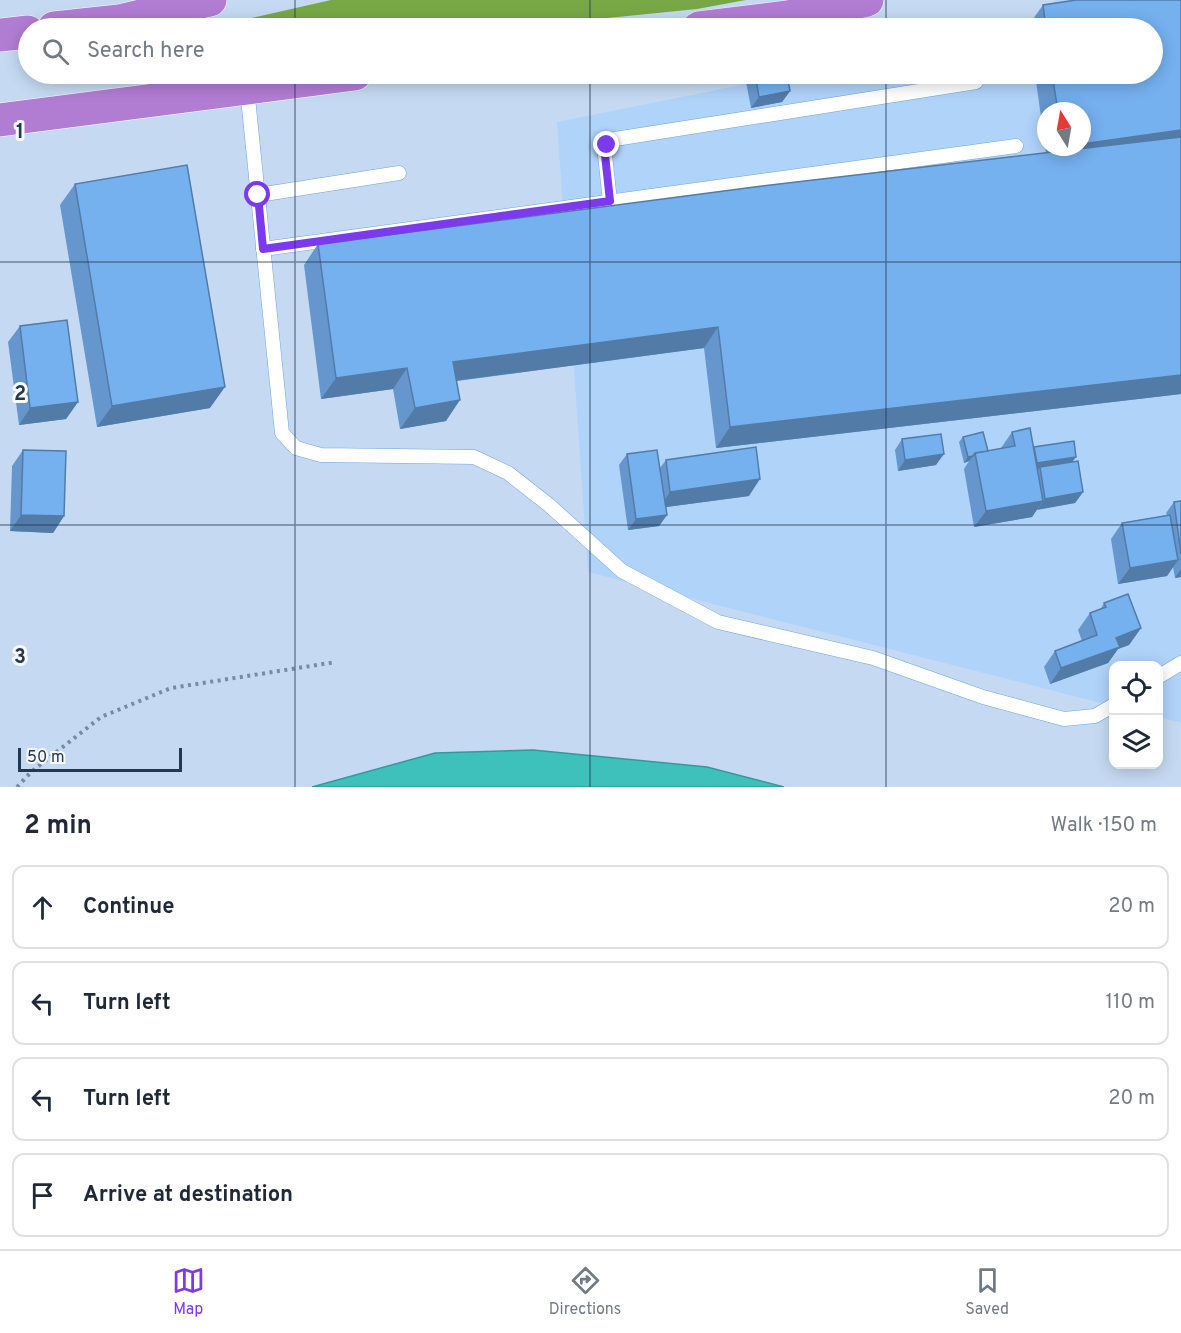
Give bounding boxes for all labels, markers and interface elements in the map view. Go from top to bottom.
search box [18,18,1163,84]
icon: search [39,35,72,68]
text: Search here [87,38,205,65]
north arrow [1037,102,1091,156]
text: 1 [16,120,24,146]
route end [593,131,619,157]
route start [244,181,270,207]
text: 2 [14,382,26,408]
text: 3 [14,645,26,671]
map controls [1109,661,1163,769]
button: locate [1109,661,1163,715]
button: layers [1109,715,1163,769]
scale bar [18,745,182,772]
text: 50 m [27,748,65,768]
text: 2 min [24,810,92,843]
text: Walk · 150 m [1051,813,1157,839]
icon: ahead [26,891,59,924]
text: Continue [83,894,174,921]
text: 20 m [1108,894,1155,920]
icon: left [26,987,59,1020]
text: Turn left [83,990,171,1017]
text: 110 m [1106,990,1155,1016]
icon: left [26,1083,59,1116]
text: Turn left [83,1086,171,1113]
text: 20 m [1108,1086,1155,1112]
icon: arrive [26,1179,59,1212]
text: Arrive at destination [83,1182,293,1209]
tab: Map [172,1264,205,1320]
tab: Directions [549,1264,621,1320]
tab: Saved [965,1264,1009,1320]

